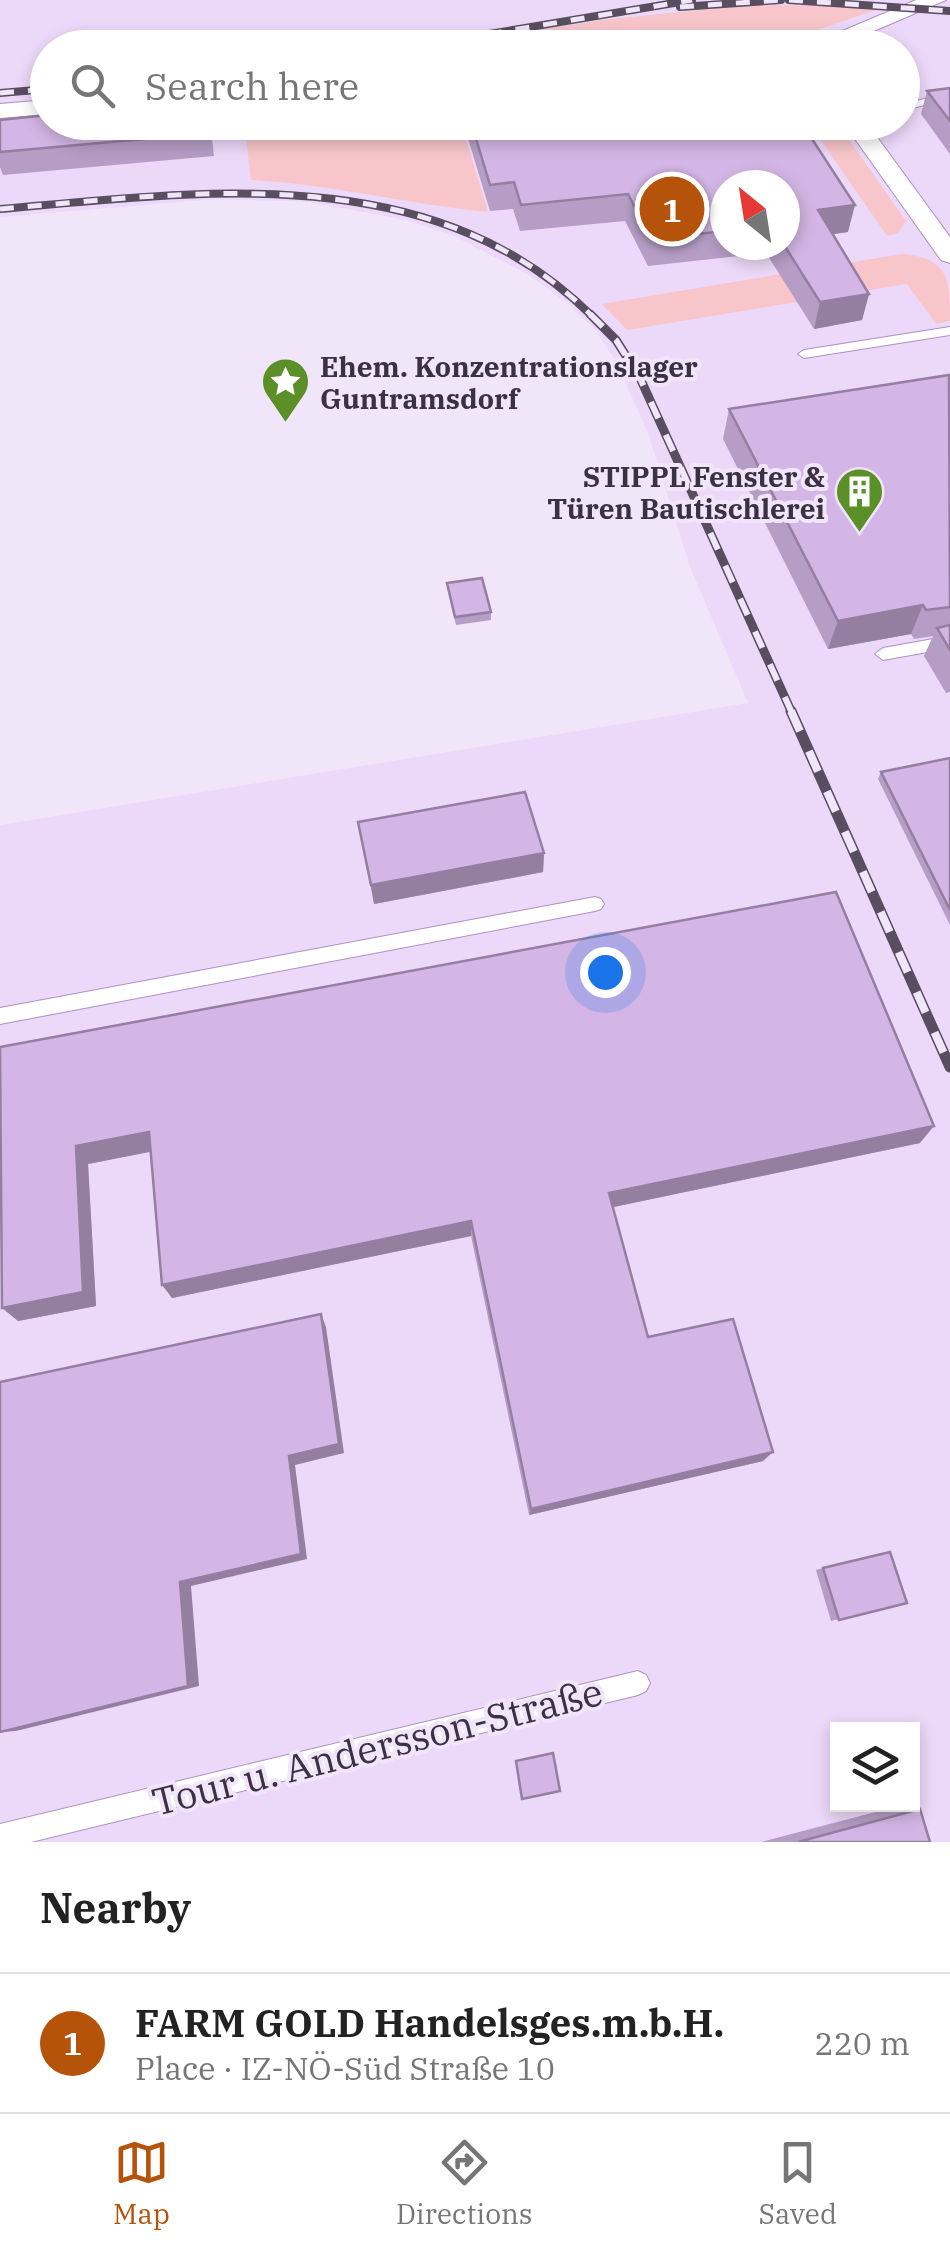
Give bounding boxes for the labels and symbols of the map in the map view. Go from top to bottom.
north arrow [710,170,800,260]
pin: 1 [640,172,704,246]
place label: Ehem. Konzentrationslager Guntramsdorf [320,348,698,417]
place icon: Ehem. Konzentrationslager Guntramsdorf [259,356,311,424]
place label: STIPPL Fenster & Türen Bautischlerei [547,458,825,527]
building icon: STIPPL Fenster & Türen Bautischlerei [834,466,886,534]
your location [580,947,631,998]
street label: Tour u. Andersson-Straße [147,1666,607,1826]

